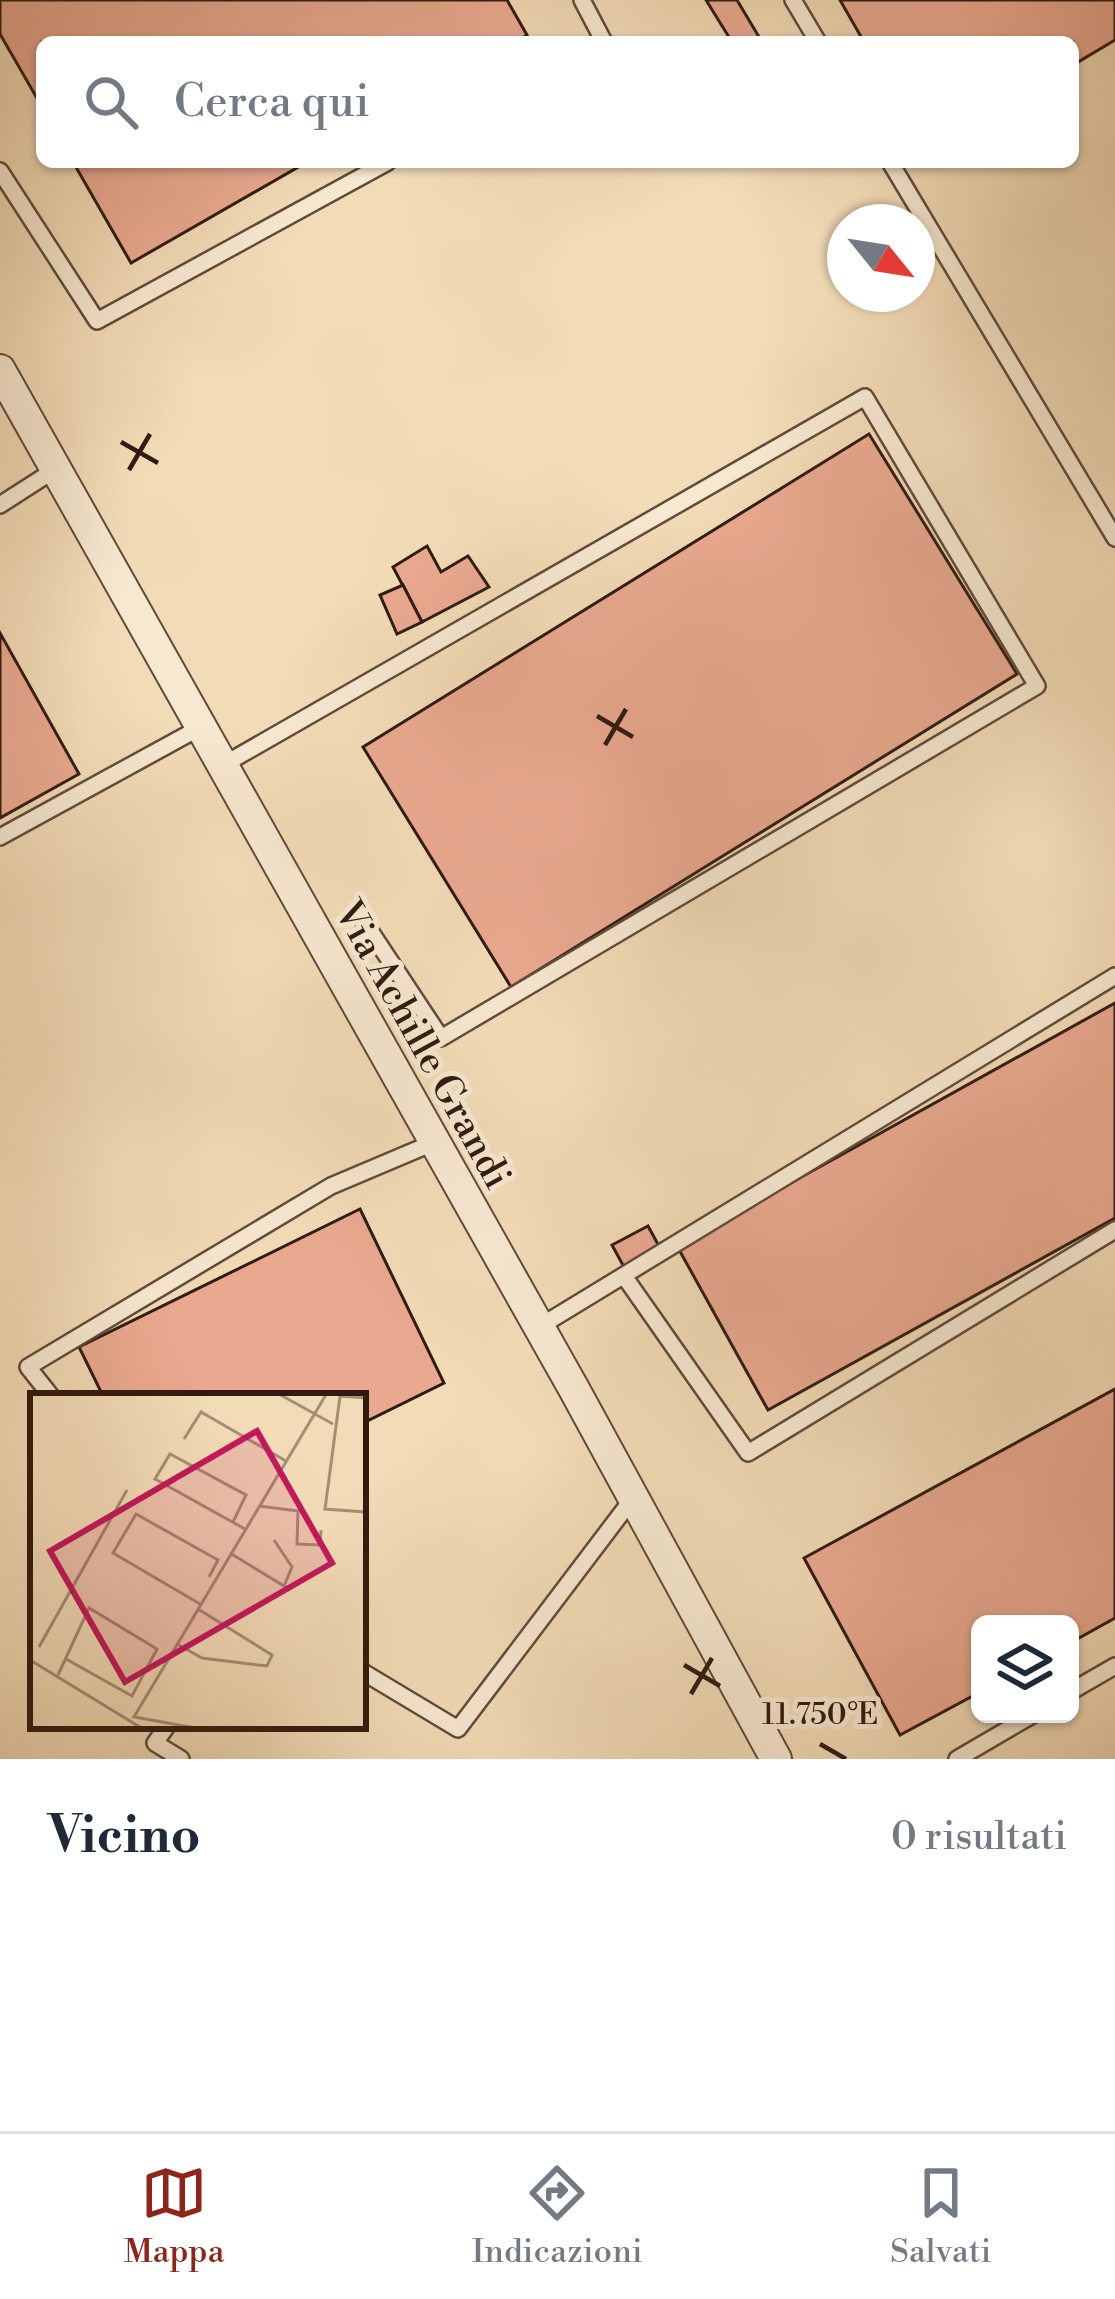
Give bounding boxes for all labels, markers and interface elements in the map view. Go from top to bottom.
search box [36,36,1079,168]
icon: search [78,69,144,135]
text: Cerca qui [174,74,370,131]
north arrow [827,204,935,312]
street label: Via Achille Grandi [322,892,521,1198]
inset map [30,1393,366,1729]
map controls [971,1615,1079,1723]
button: layers [971,1615,1079,1723]
text: 11.750°E [762,1696,878,1734]
text: Vicino [48,1805,201,1869]
text: 0 risultati [891,1813,1067,1862]
tab: Mappa [124,2160,224,2273]
tab: Indicazioni [472,2160,643,2273]
tab: Salvati [890,2160,991,2273]

